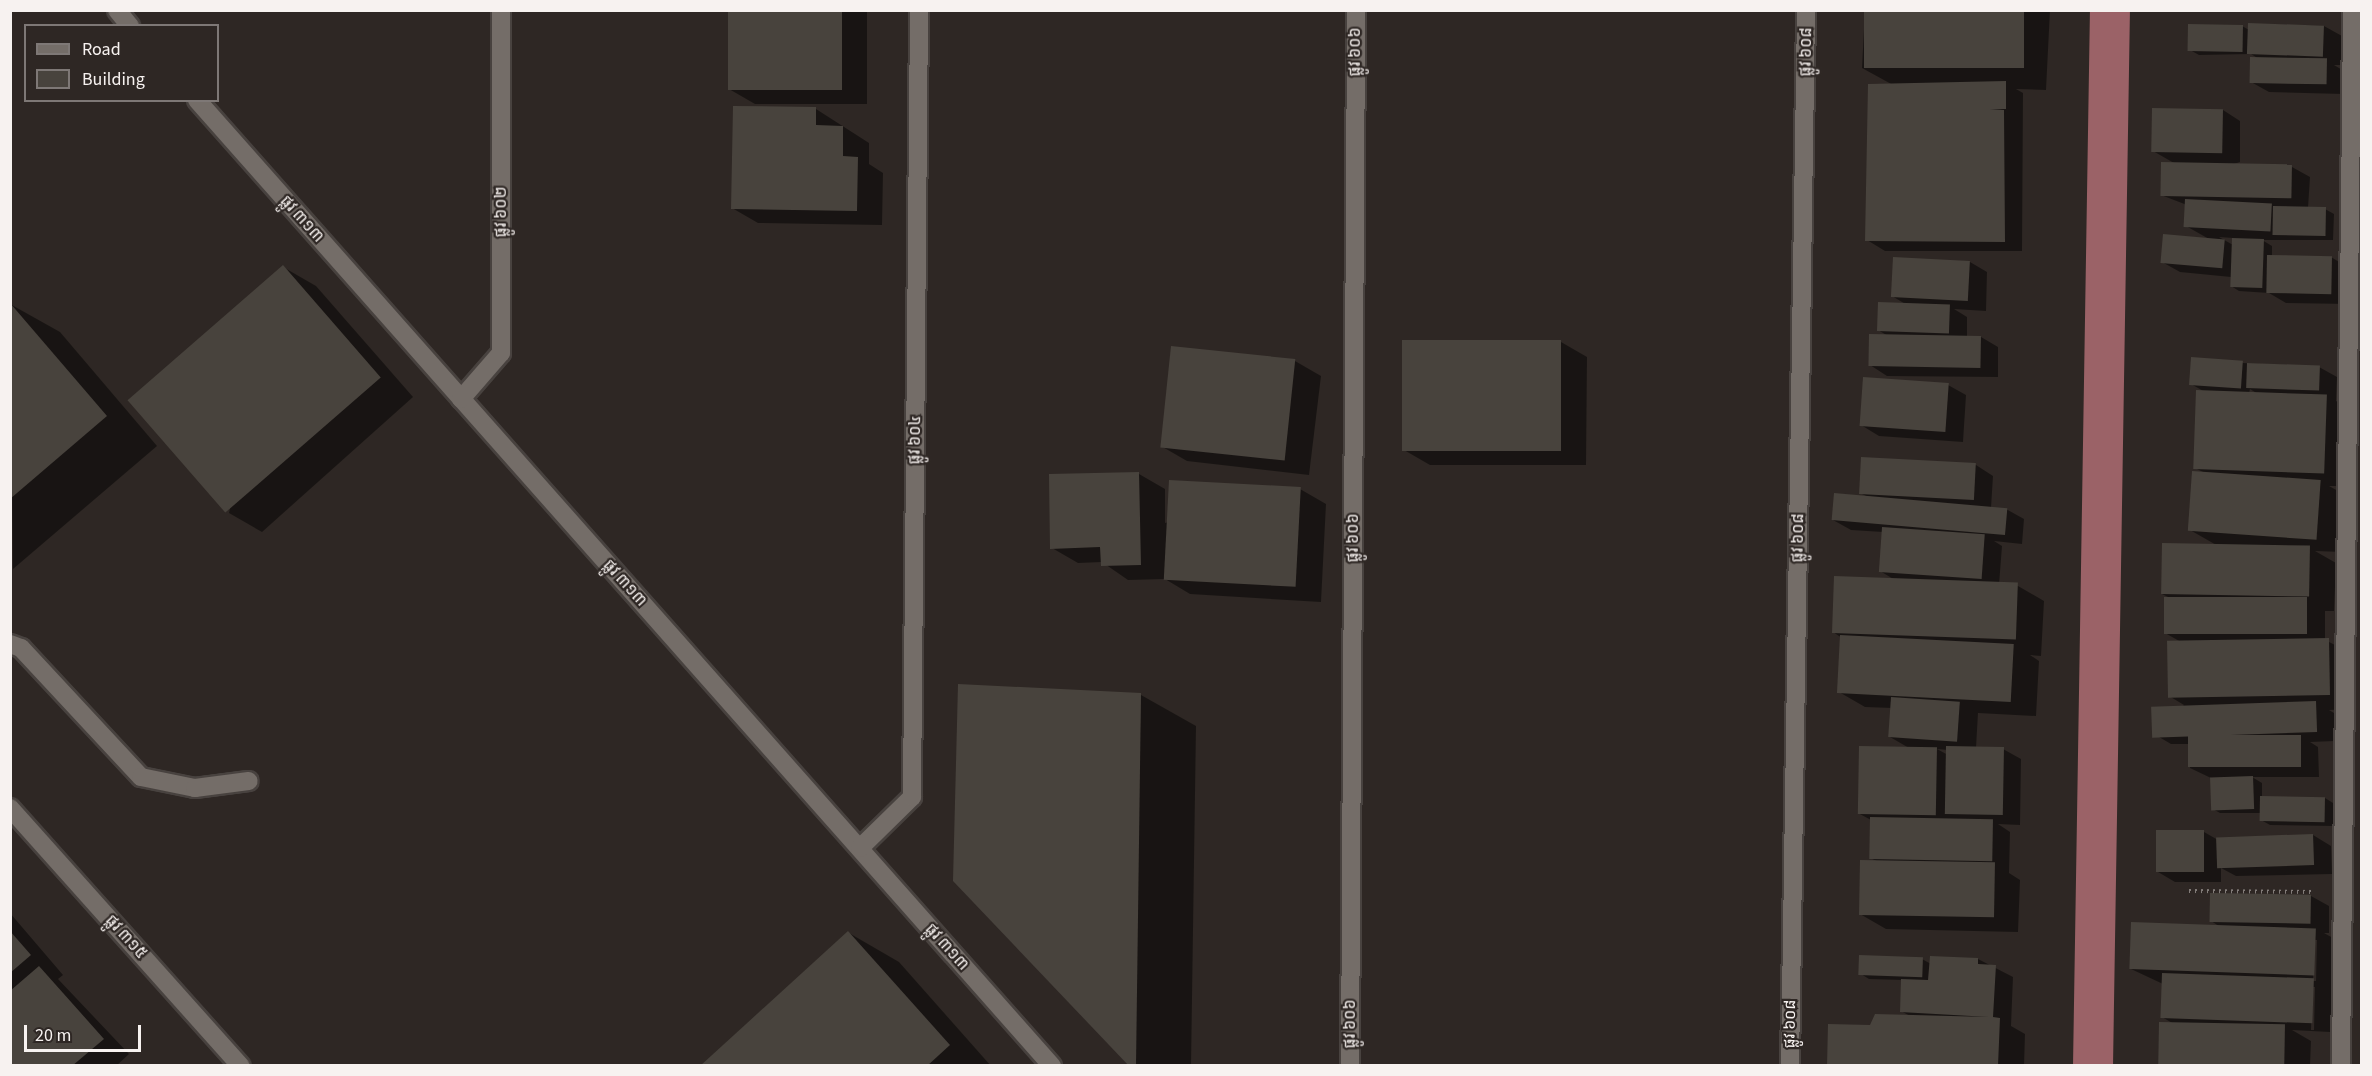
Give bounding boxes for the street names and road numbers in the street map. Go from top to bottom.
street label: ផ្លូវ ៦០៦ [1345,27,1365,77]
street label: ផ្លូវ ៦០៨ [1796,27,1816,77]
street label: ផ្លូវ ៦០២ [491,187,511,237]
street label: ផ្លូវ ៣១៣ [276,192,328,246]
street label: ផ្លូវ ៦០៤ [905,415,925,465]
street label: ផ្លូវ ៦០៦ [1343,513,1363,563]
street label: ផ្លូវ ៦០៨ [1788,513,1808,563]
street label: ផ្លូវ ៣១៣ [599,556,651,610]
street label: ផ្លូវ ៣១៥ [101,911,151,963]
street label: ផ្លូវ ៣១៣ [921,920,973,974]
street label: ផ្លូវ ៦០៦ [1340,999,1360,1049]
street label: ផ្លូវ ៦០៨ [1780,999,1800,1049]

